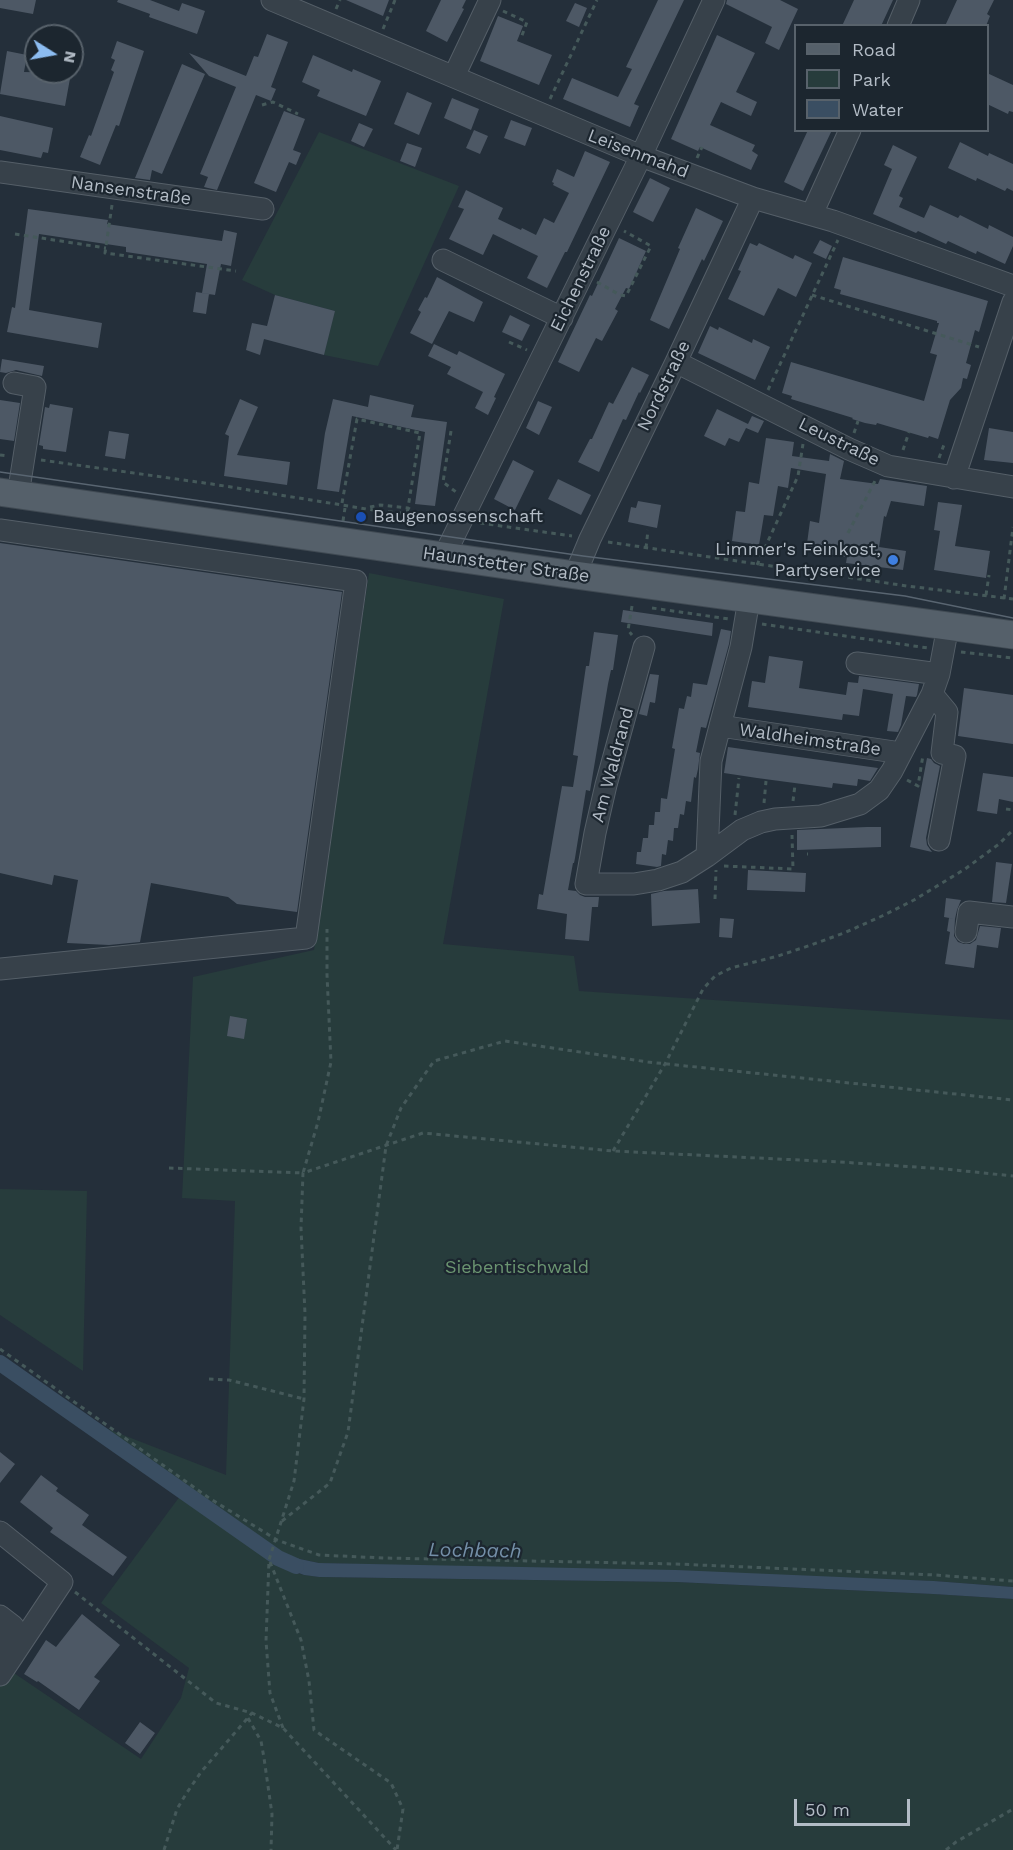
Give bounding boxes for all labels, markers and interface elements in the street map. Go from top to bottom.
north arrow [24,24,84,84]
legend [794,24,989,132]
text: Road [852,39,896,60]
text: N [60,50,81,65]
text: Park [852,69,891,90]
text: Water [852,99,904,120]
street label: Leisenmahd [584,125,692,183]
street label: Nansenstraße [69,172,193,210]
street label: Eichenstraße [546,223,616,335]
street label: Nordstraße [633,337,695,435]
street label: Leustraße [795,413,883,471]
place label: Baugenossenschaft [373,506,543,528]
marker: Baugenossenschaft [354,510,368,524]
place label: Limmer's Feinkost, Partyservice [715,539,881,582]
street label: Haunstetter Straße [421,543,591,587]
marker: Limmer's Feinkost, Partyservice [886,553,900,567]
street label: Am Waldrand [587,705,639,825]
street label: Waldheimstraße [738,719,882,761]
park label: Siebentischwald [445,1257,589,1279]
water label: Lochbach [428,1538,522,1564]
scale bar [797,1787,912,1825]
text: 50 m [805,1799,850,1820]

